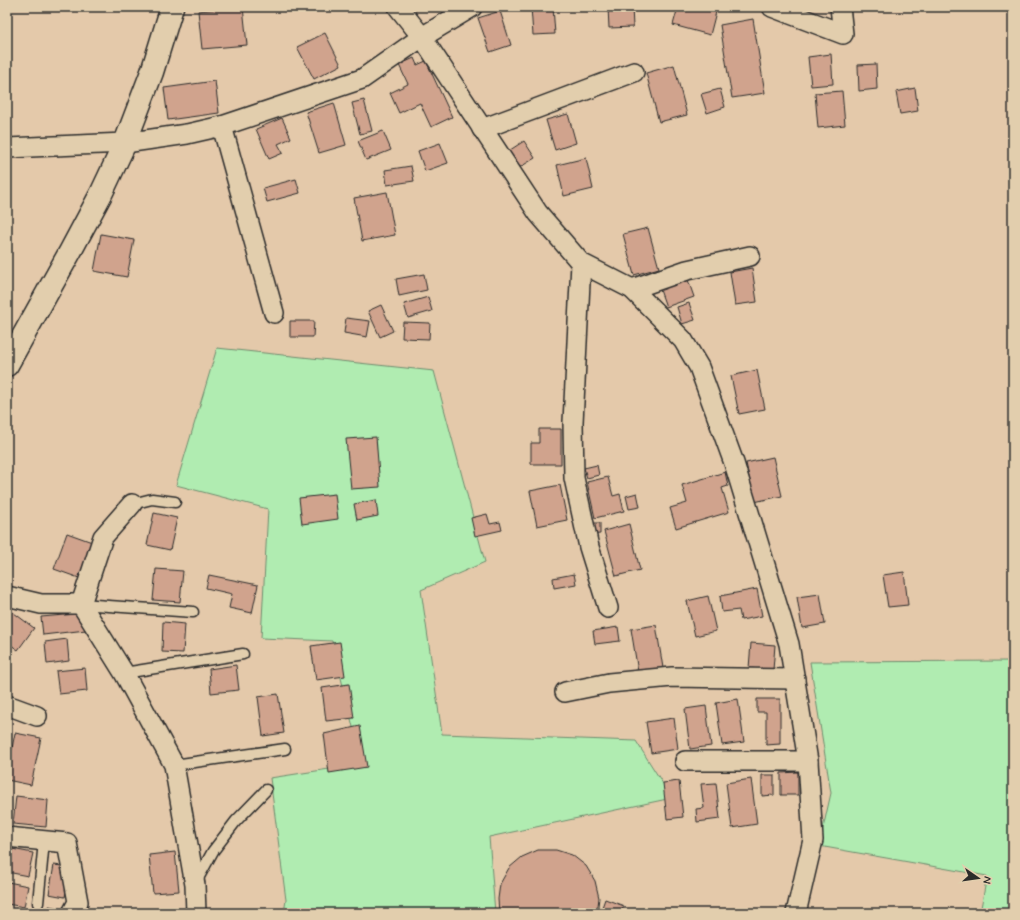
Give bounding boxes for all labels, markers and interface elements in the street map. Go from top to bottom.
north arrow [958,858,998,898]
text: N [979,875,994,885]

